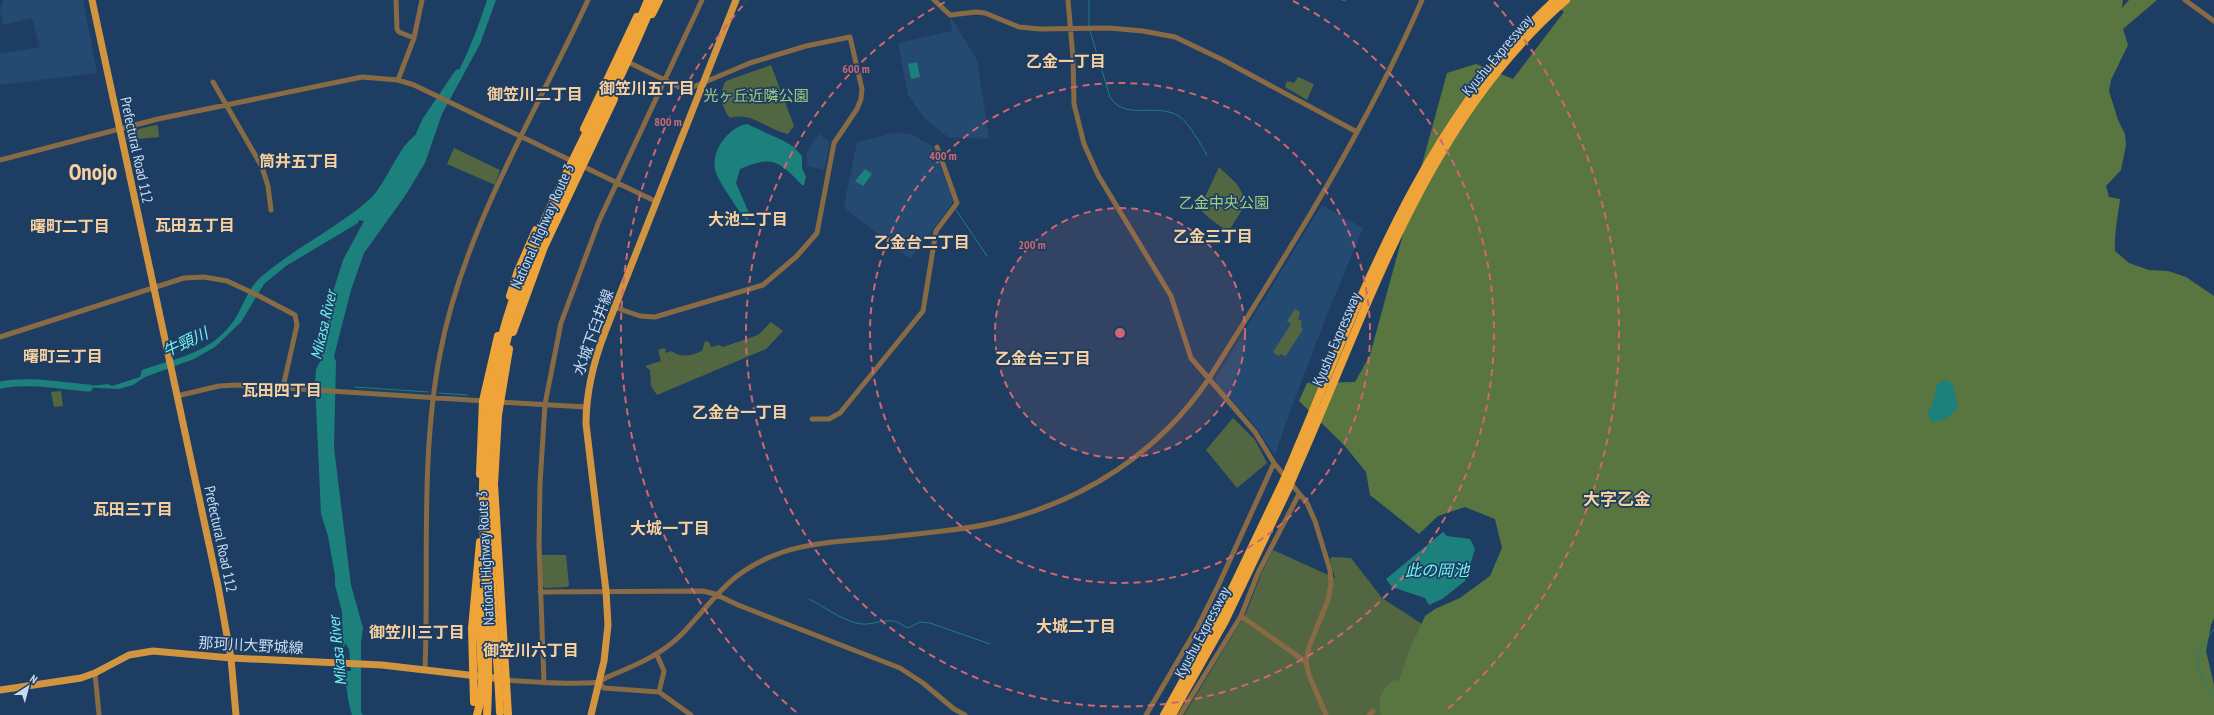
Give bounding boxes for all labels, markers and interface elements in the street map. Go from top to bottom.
street label: Kyushu Expressway [1457,10,1537,100]
district label: 乙金一丁目 [1026,51,1106,71]
text: 600 m [842,61,870,76]
district label: 御笠川五丁目 [599,78,695,98]
district label: 御笠川二丁目 [487,84,583,104]
park label: 光ヶ丘近隣公園 [703,86,809,105]
street label: Prefectural Road 112 [116,95,158,205]
text: 800 m [654,114,682,129]
text: 400 m [929,148,957,163]
district label: 筒井五丁目 [259,151,339,171]
district label: Onojo [69,157,117,186]
street label: National Highway Route 3 [506,161,578,291]
park label: 乙金中央公園 [1179,193,1269,212]
district label: 大池二丁目 [708,209,788,229]
district label: 瓦田五丁目 [155,215,235,235]
district label: 曙町二丁目 [30,216,110,236]
district label: 乙金三丁目 [1173,226,1253,246]
district label: 乙金台二丁目 [874,232,970,252]
text: 200 m [1018,237,1046,252]
water label: Mikasa River [305,286,341,361]
street label: 水城下臼井線 [569,286,617,378]
street label: Kyushu Expressway [1308,289,1364,389]
water label: 牛頸川 [159,322,213,361]
centre of rings [1113,326,1127,340]
district label: 曙町三丁目 [23,346,103,366]
district label: 乙金台三丁目 [995,348,1091,368]
district label: 瓦田四丁目 [242,380,322,400]
district label: 乙金台一丁目 [692,402,788,422]
street label: Prefectural Road 112 [200,484,242,594]
district label: 大字乙金 [1583,488,1651,510]
street label: National Highway Route 3 [472,490,498,626]
district label: 瓦田三丁目 [93,499,173,519]
district label: 大城一丁目 [630,518,710,538]
water label: 此の岡池 [1405,560,1471,580]
street label: Kyushu Expressway [1170,583,1234,681]
water label: Mikasa River [323,613,351,687]
district label: 大城二丁目 [1036,616,1116,636]
district label: 御笠川三丁目 [369,622,465,642]
street label: 那珂川大野城線 [198,633,304,657]
district label: 御笠川六丁目 [483,640,579,660]
north arrow [8,667,48,707]
text: N [27,671,40,686]

